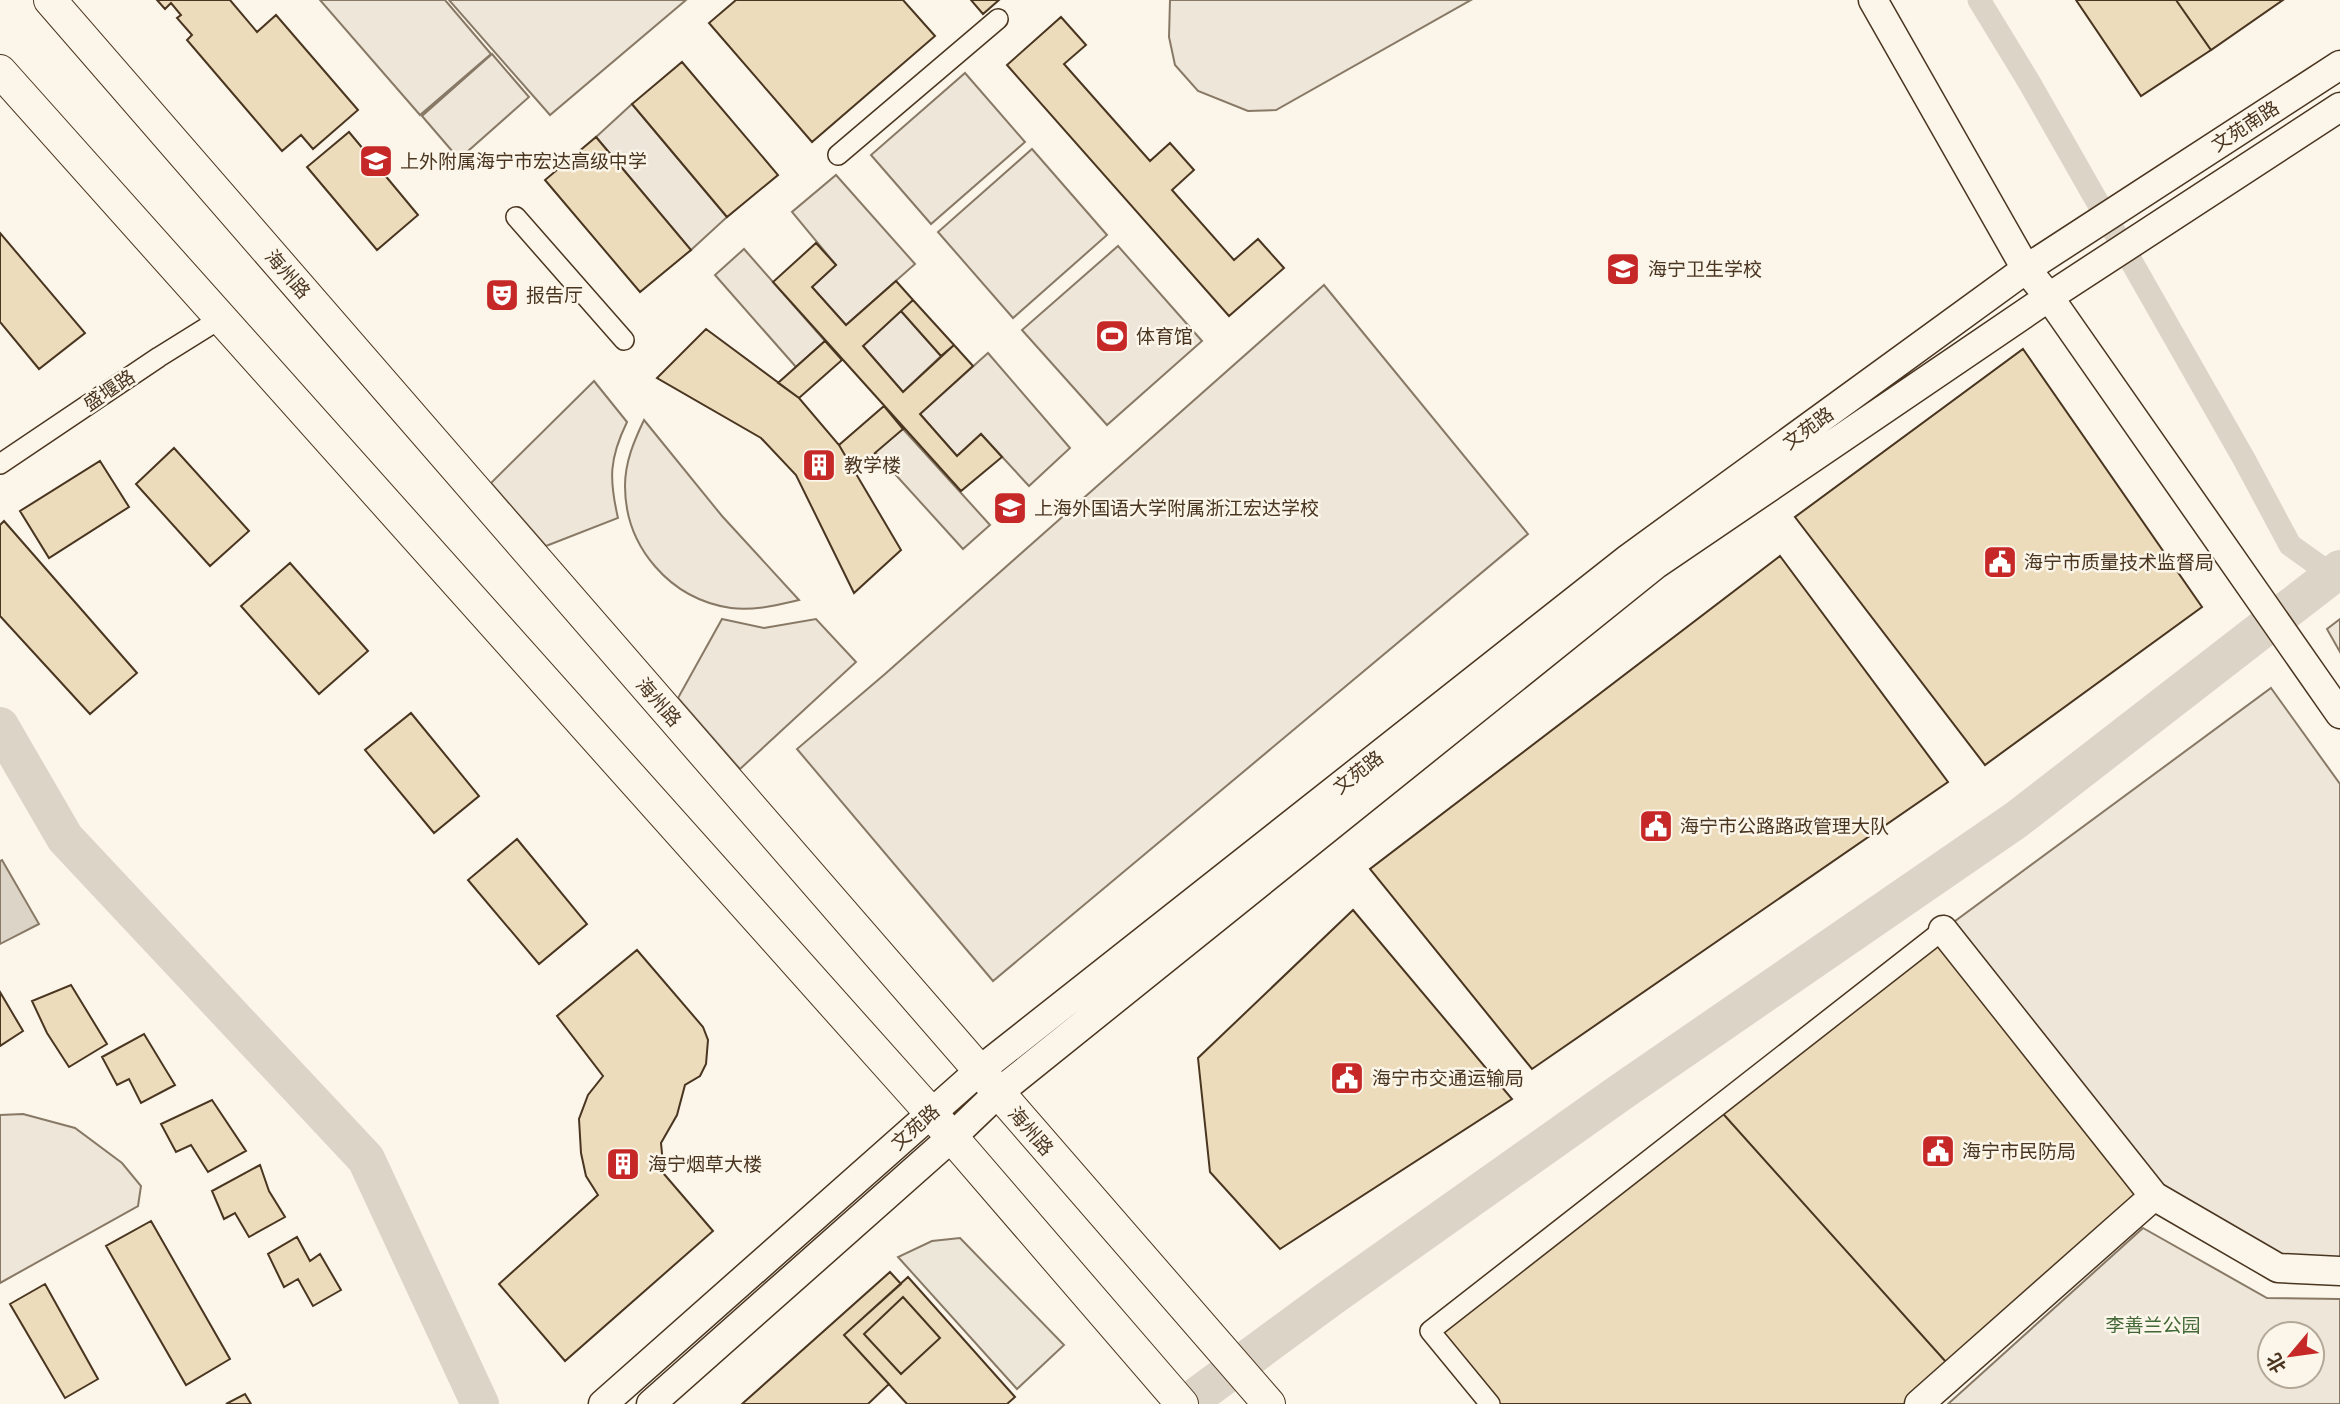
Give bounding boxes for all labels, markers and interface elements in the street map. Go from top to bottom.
street label: 文苑南路 [2206,94,2284,158]
school or university icon: 上外附属海宁市宏达高级中学 [357,142,395,180]
place label: 上外附属海宁市宏达高级中学 [400,148,647,174]
street label: 海州路 [259,244,317,304]
school or university icon: 海宁卫生学校 [1604,250,1642,288]
place label: 海宁卫生学校 [1648,256,1762,282]
theatre icon: 报告厅 [483,276,521,314]
place label: 报告厅 [526,282,583,308]
sports icon: 体育馆 [1093,317,1131,355]
place label: 体育馆 [1136,323,1193,349]
street label: 盛堰路 [78,363,140,417]
street label: 文苑路 [1777,401,1839,455]
building icon: 教学楼 [800,446,838,484]
place label: 教学楼 [844,452,901,478]
school or university icon: 上海外国语大学附属浙江宏达学校 [991,489,1029,527]
place label: 上海外国语大学附属浙江宏达学校 [1034,495,1319,521]
public building icon: 海宁市质量技术监督局 [1981,543,2019,581]
place label: 海宁市质量技术监督局 [2024,549,2214,575]
street label: 海州路 [630,672,688,732]
street label: 文苑路 [1328,744,1388,800]
public building icon: 海宁市公路路政管理大队 [1637,807,1675,845]
place label: 海宁市公路路政管理大队 [1680,813,1889,839]
public building icon: 海宁市交通运输局 [1328,1059,1366,1097]
place label: 海宁市交通运输局 [1372,1065,1524,1091]
street label: 文苑路 [885,1098,945,1156]
street label: 海州路 [1002,1101,1060,1161]
public building icon: 海宁市民防局 [1919,1132,1957,1170]
place label: 海宁市民防局 [1962,1138,2076,1164]
building icon: 海宁烟草大楼 [604,1145,642,1183]
place label: 海宁烟草大楼 [648,1151,762,1177]
park label: 李善兰公园 [2105,1312,2201,1338]
north arrow [2256,1320,2326,1390]
text: 北 [2260,1349,2292,1378]

